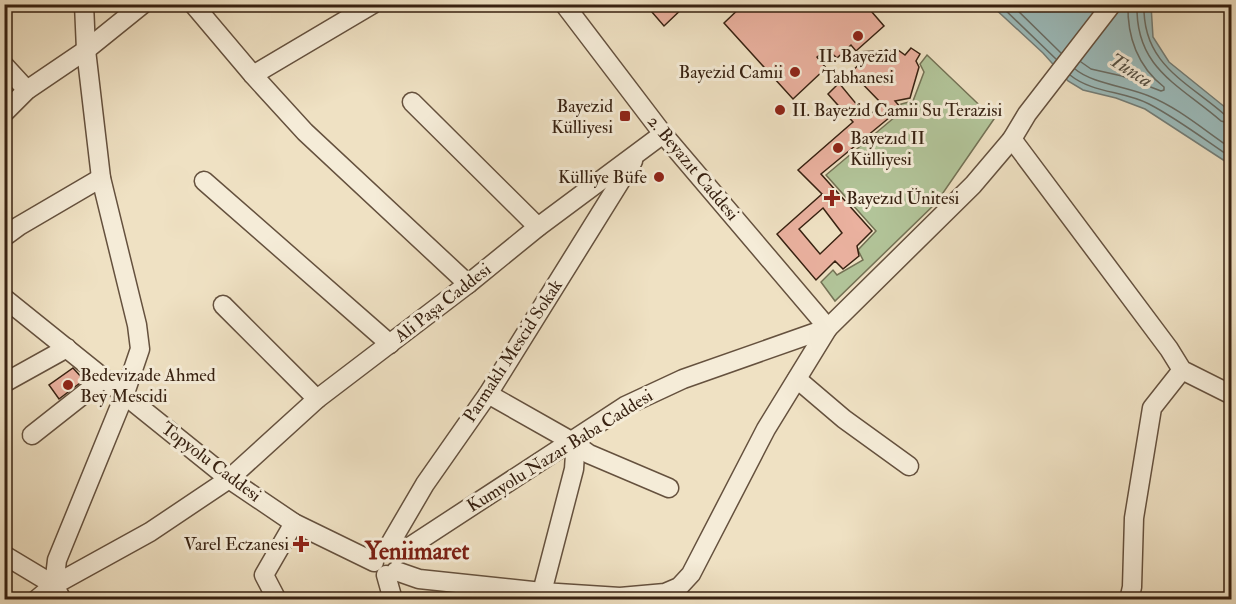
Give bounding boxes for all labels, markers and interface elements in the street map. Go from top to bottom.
marker: II. Bayezid Tabhanesi [851,29,865,43]
place label: II. Bayezid Tabhanesi [819,45,897,89]
water label: Tunca [1105,47,1157,93]
place label: Bayezid Camii [679,61,783,84]
marker: Bayezid Camii [788,65,802,79]
place label: Bayezid Külliyesi [551,95,613,139]
place label: II. Bayezid Camii Su Terazisi [792,99,1002,122]
marker: II. Bayezid Camii Su Terazisi [773,103,787,117]
marker: Bayezid Külliyesi [618,109,632,123]
street label: 2. Beyazıt Caddesi [642,110,744,226]
place label: Bayezıd II Külliyesi [850,127,925,171]
marker: Bayezıd II Külliyesi [831,141,845,155]
place label: Külliye Büfe [558,166,647,189]
marker: Külliye Büfe [652,170,666,184]
place label: Bayezıd Ünitesi [846,187,960,210]
marker: Bayezıd Ünitesi [823,189,841,207]
street label: Ali Paşa Caddesi [389,258,496,348]
street label: Parmaklı Mescid Sokak [458,275,568,427]
place label: Bedevizade Ahmed Bey Mescidi [80,364,216,408]
marker: Bedevizade Ahmed Bey Mescidi [61,378,75,392]
street label: Kumyolu Nazar Baba Caddesi [463,384,657,518]
street label: Topyolu Caddesi [156,417,266,507]
place label: Varel Eczanesi [184,533,289,556]
district label: Yeniimaret [364,536,470,567]
marker: Varel Eczanesi [294,537,308,551]

